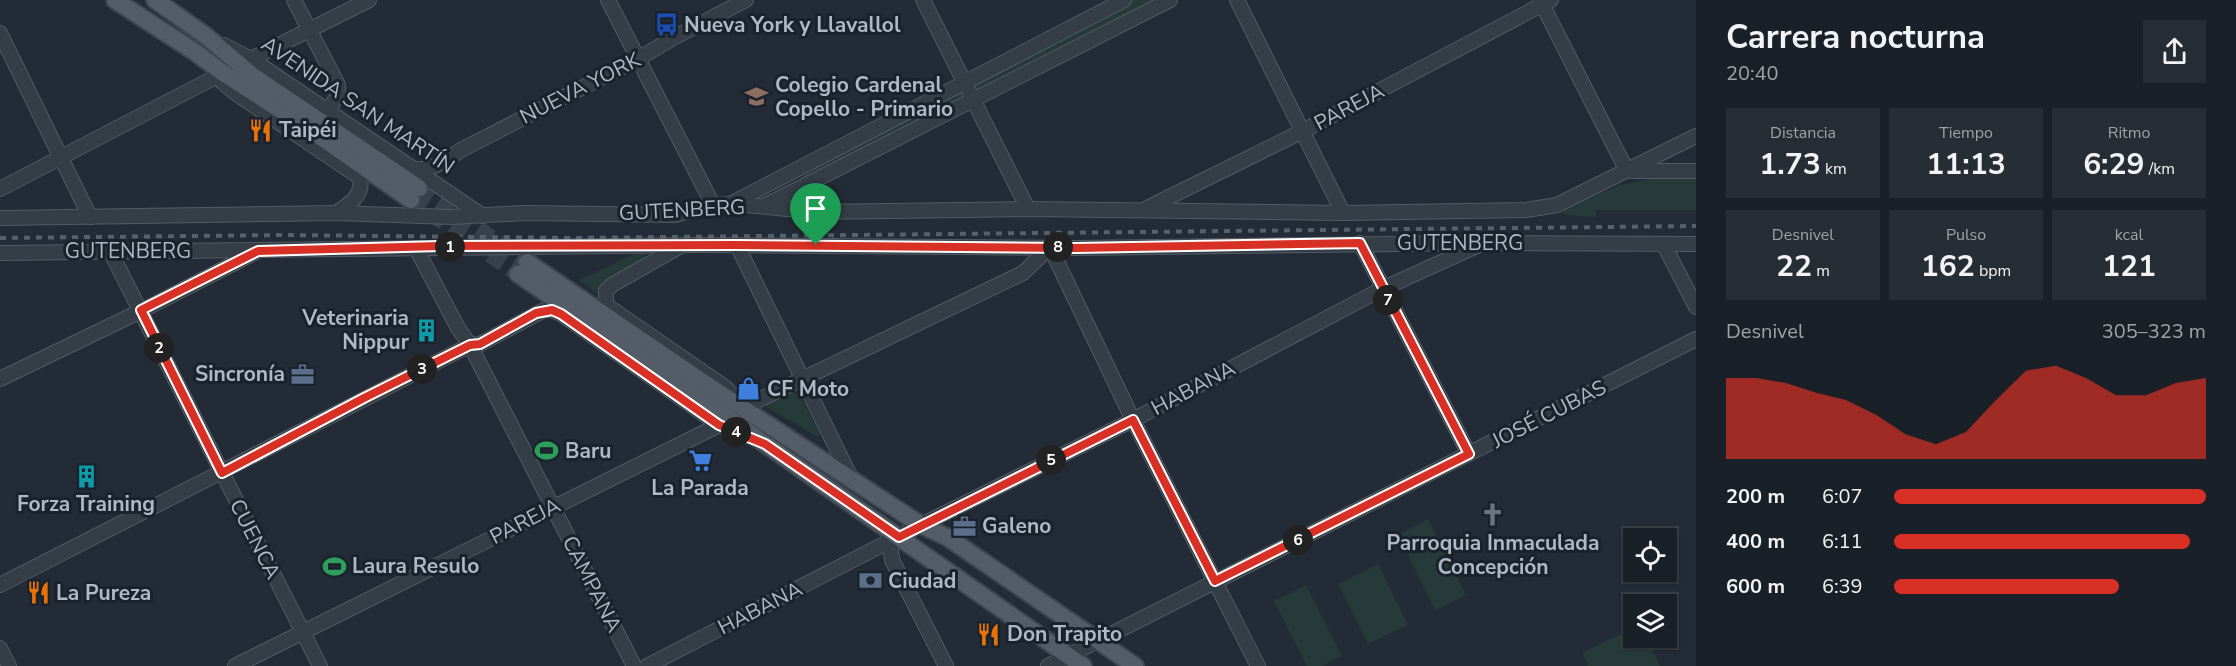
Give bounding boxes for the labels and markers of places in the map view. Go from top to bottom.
place label: Nueva York y Llavallol [684,11,901,39]
bus stop icon: Nueva York y Llavallol [653,12,679,38]
place label: Colegio Cardenal Copello - Primario [775,71,953,123]
school or university icon: Colegio Cardenal Copello - Primario [744,84,770,110]
place label: Taipéi [279,116,337,144]
restaurant icon: Taipéi [248,117,274,143]
pin [790,183,841,245]
pin: 1 [435,232,465,262]
pin: 8 [1043,232,1073,262]
pin: 7 [1373,285,1403,315]
place label: Veterinaria Nippur [301,304,410,356]
building icon: Veterinaria Nippur [414,317,440,343]
pin: 2 [144,333,174,363]
pin: 3 [407,354,437,384]
place label: Sincronía [195,360,285,388]
office icon: Sincronía [290,361,316,387]
place label: CF Moto [767,375,849,403]
shop icon: CF Moto [736,376,762,402]
pin: 4 [721,417,751,447]
place label: Baru [565,437,611,465]
sports icon: Baru [534,438,560,464]
pin: 5 [1036,445,1066,475]
supermarket icon: La Parada [687,447,713,473]
building icon: Forza Training [73,463,99,489]
place label: La Parada [651,474,749,502]
place label: Forza Training [17,490,155,518]
church icon: Parroquia Inmaculada Concepción [1480,502,1506,528]
place label: Galeno [982,512,1051,540]
office icon: Galeno [951,513,977,539]
pin: 6 [1283,525,1313,555]
place label: Parroquia Inmaculada Concepción [1387,529,1599,581]
place label: Laura Resulo [352,552,479,580]
sports icon: Laura Resulo [321,553,347,579]
place label: Ciudad [888,567,956,595]
bank icon: Ciudad [857,568,883,594]
place label: La Pureza [56,579,151,607]
restaurant icon: La Pureza [25,580,51,606]
place label: Don Trapito [1007,620,1122,648]
restaurant icon: Don Trapito [976,621,1002,647]

